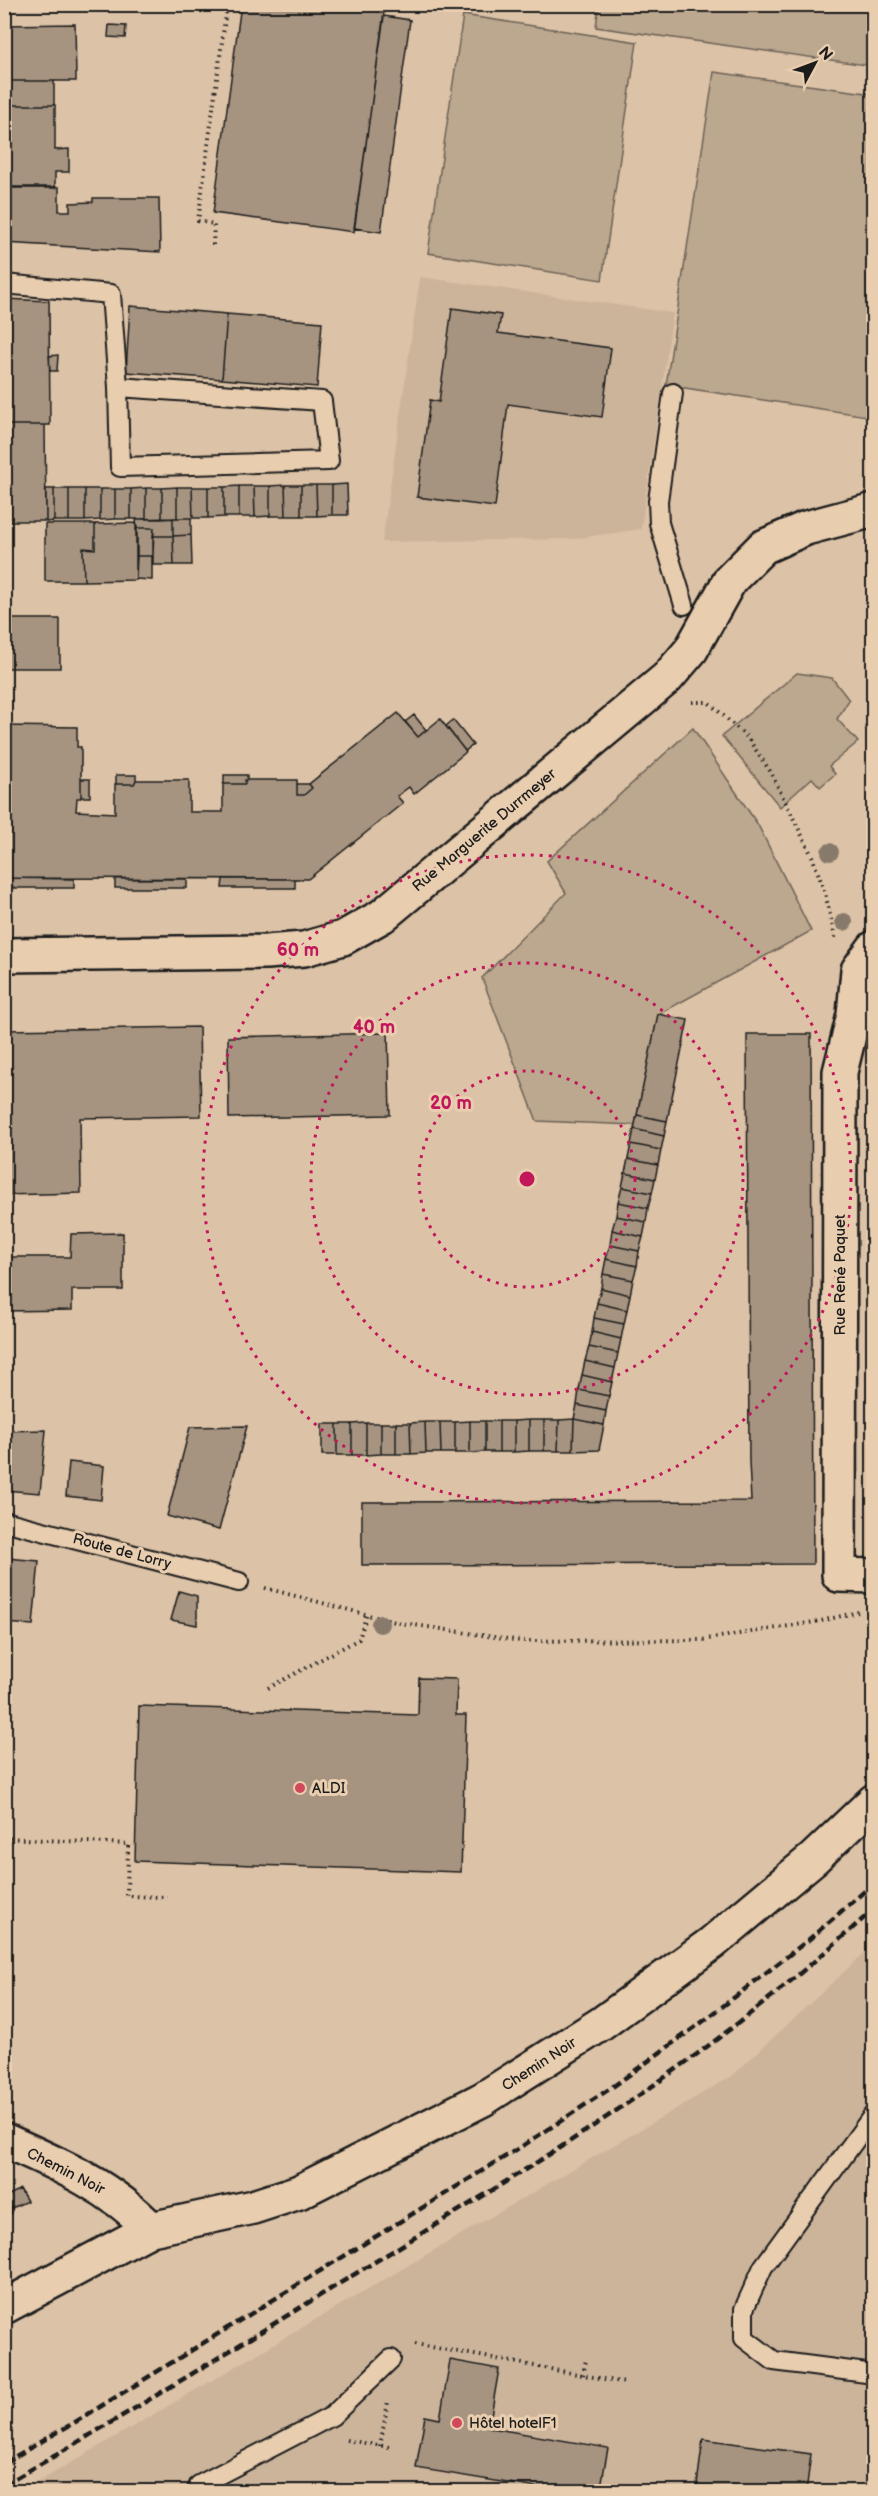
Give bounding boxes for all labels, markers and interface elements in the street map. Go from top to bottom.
north arrow [785,33,845,93]
text: N [814,43,836,65]
street label: Rue Marguerite Durrmeyer [409,764,561,896]
text: 60 m [277,940,319,961]
text: 40 m [353,1017,395,1038]
text: 20 m [430,1093,472,1114]
centre of rings [517,1169,537,1189]
street label: Rue René Paquet [831,1214,850,1336]
street label: Route de Lorry [71,1529,173,1574]
place label: ALDI [312,1779,346,1798]
marker: ALDI [293,1781,307,1795]
street label: Chemin Noir [498,2033,581,2096]
street label: Chemin Noir [24,2144,108,2199]
place label: Hôtel hotelF1 [469,2414,556,2433]
marker: Hôtel hotelF1 [450,2416,464,2430]

